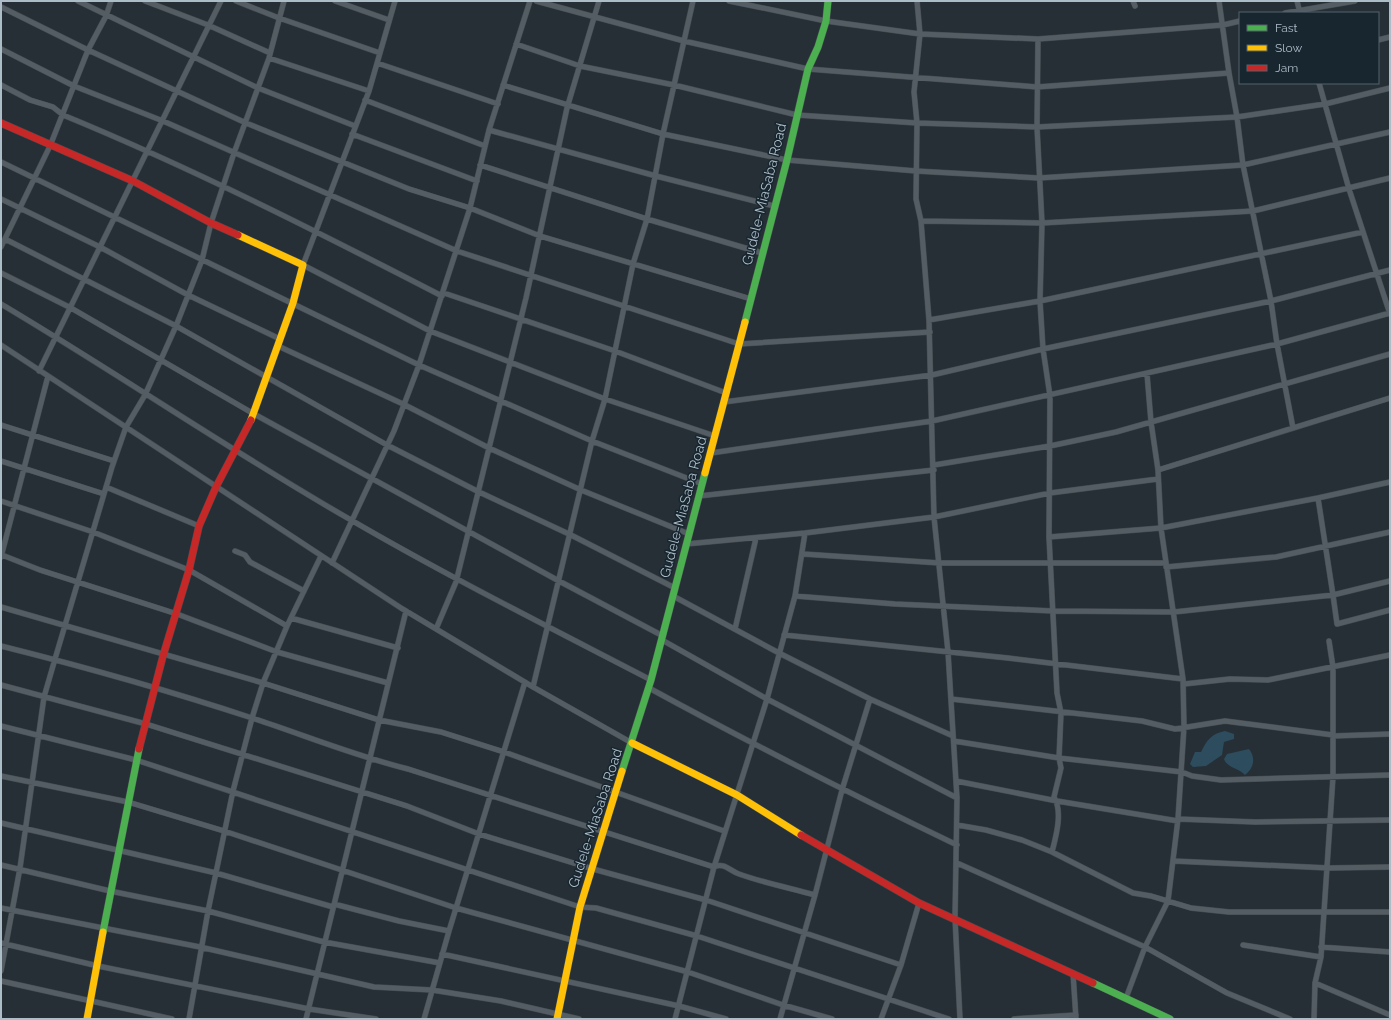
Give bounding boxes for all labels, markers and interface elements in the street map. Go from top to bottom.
legend [1239,12,1379,84]
text: Fast [1275,21,1298,35]
text: Slow [1275,41,1302,55]
text: Jam [1275,61,1298,75]
street label: Gudele-MiaSaba Road [739,121,789,267]
street label: Gudele-MiaSaba Road [656,435,710,579]
street label: Gudele-MiaSaba Road [565,746,625,890]

